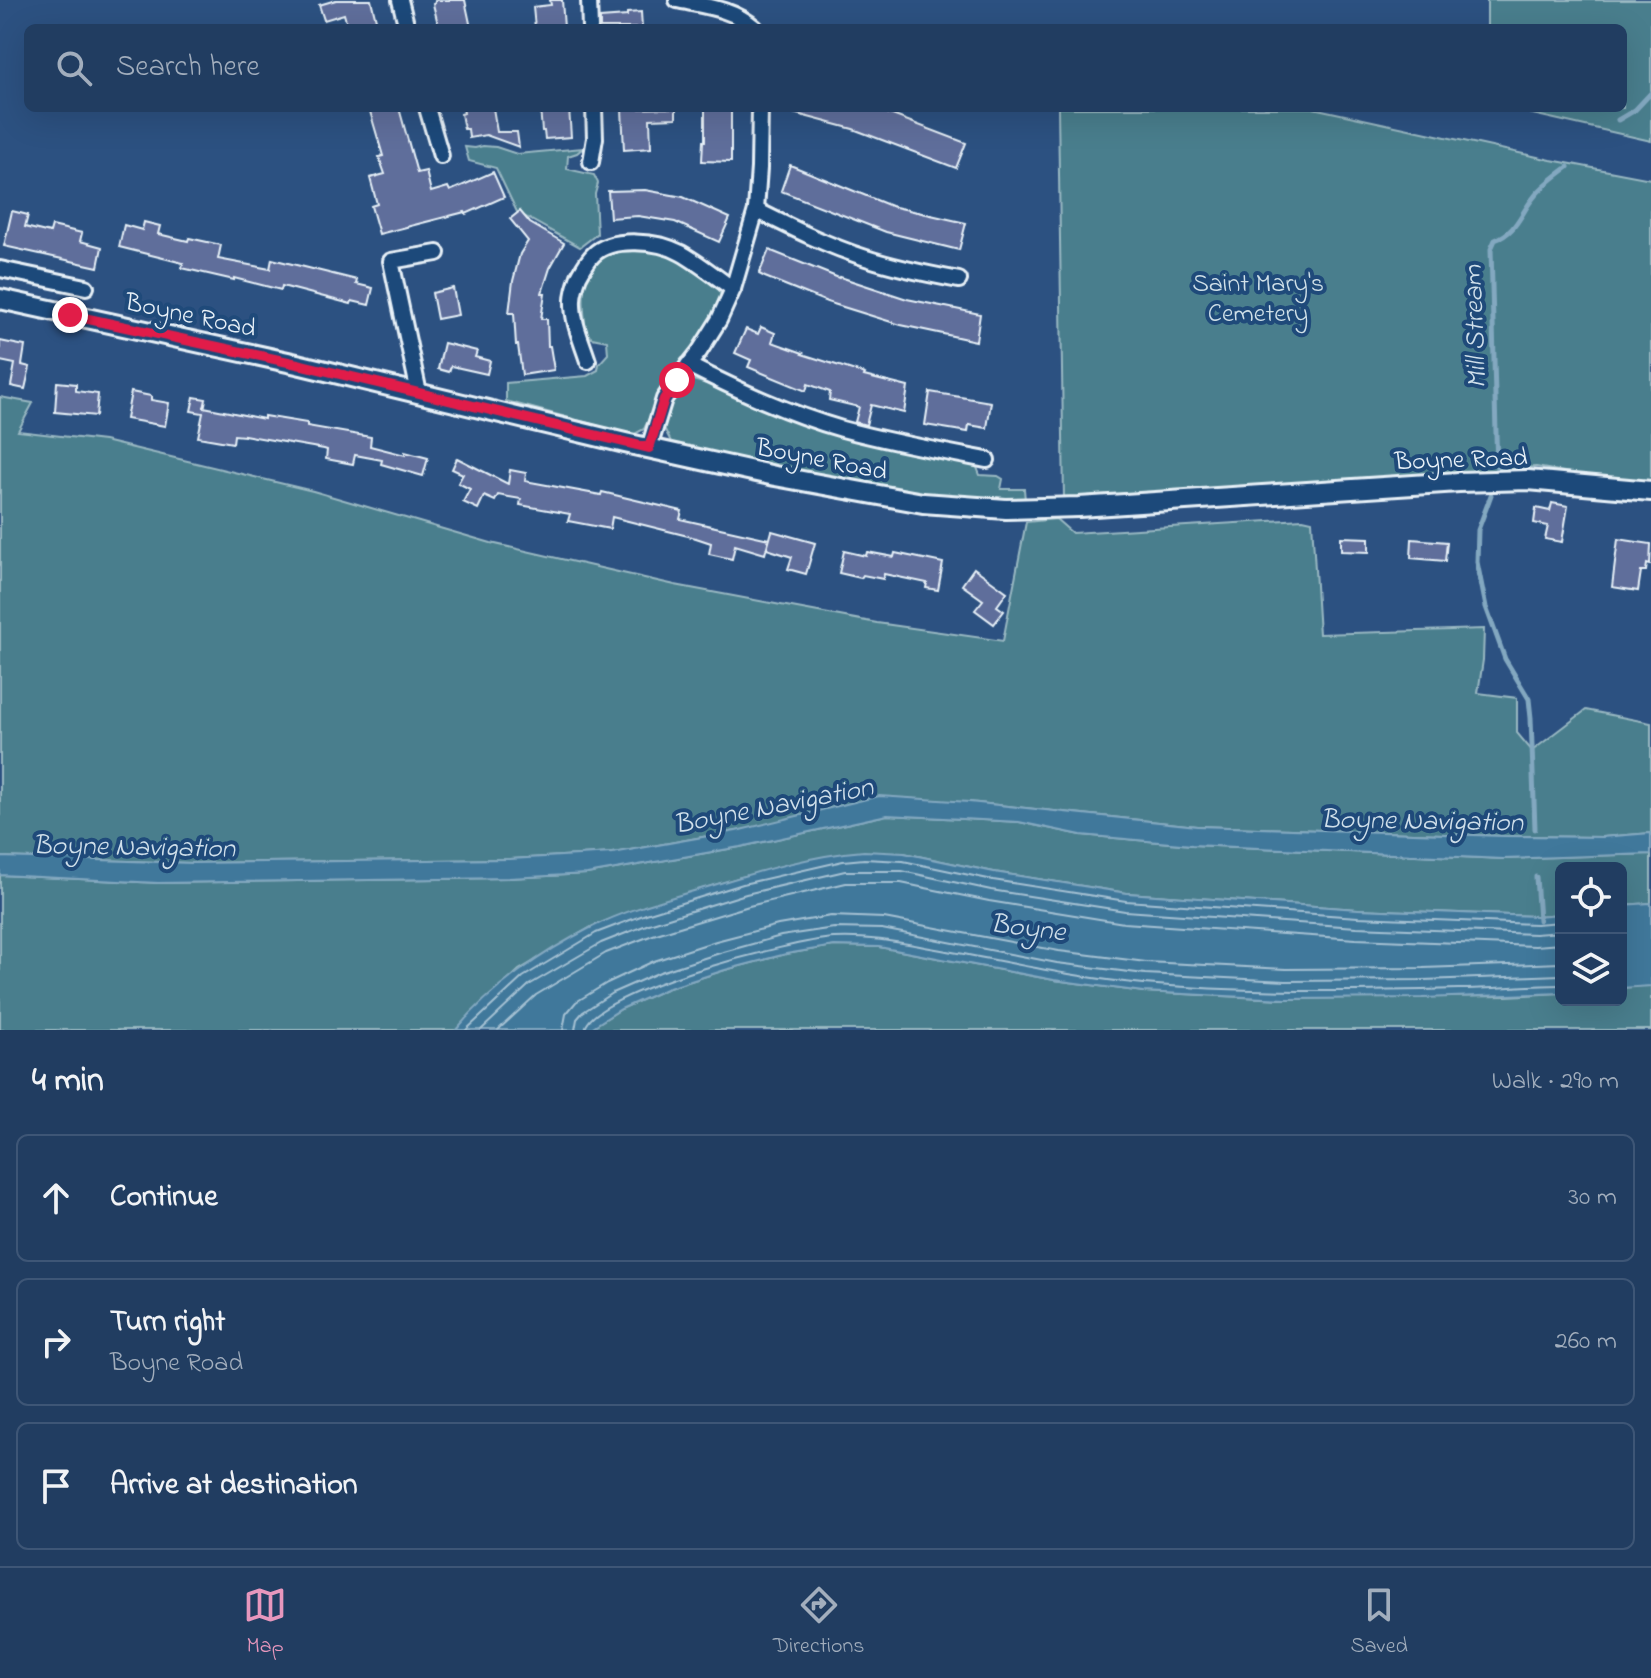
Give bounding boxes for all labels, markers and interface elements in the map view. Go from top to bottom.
search box [24,24,1627,112]
icon: search [52,46,96,90]
text: Search here [116,46,260,90]
water label: Mill Stream [1454,264,1499,390]
park label: Saint Mary's Cemetery [1192,266,1324,334]
street label: Boyne Road [120,284,260,349]
route end [52,297,88,333]
route start [659,362,695,398]
street label: Boyne Road [752,429,891,492]
street label: Boyne Road [1393,440,1529,482]
water label: Boyne Navigation [670,768,878,847]
water label: Boyne Navigation [1320,800,1525,845]
water label: Boyne Navigation [32,826,237,871]
map controls [1555,862,1627,1006]
button: locate [1555,862,1627,934]
water label: Boyne [988,905,1069,955]
button: layers [1555,934,1627,1006]
text: 4 min [32,1057,104,1107]
text: Walk · 290 m [1492,1063,1619,1101]
icon: ahead [34,1176,78,1220]
text: Continue [110,1176,218,1220]
text: 30 m [1568,1179,1617,1217]
text: Turn right [110,1301,225,1345]
icon: right [34,1320,78,1364]
text: 260 m [1555,1323,1617,1361]
text: Boyne Road [110,1345,243,1383]
icon: arrive [34,1464,78,1508]
text: Arrive at destination [110,1464,358,1508]
tab: Map [243,1583,287,1663]
tab: Directions [773,1583,864,1663]
tab: Saved [1351,1583,1408,1663]

